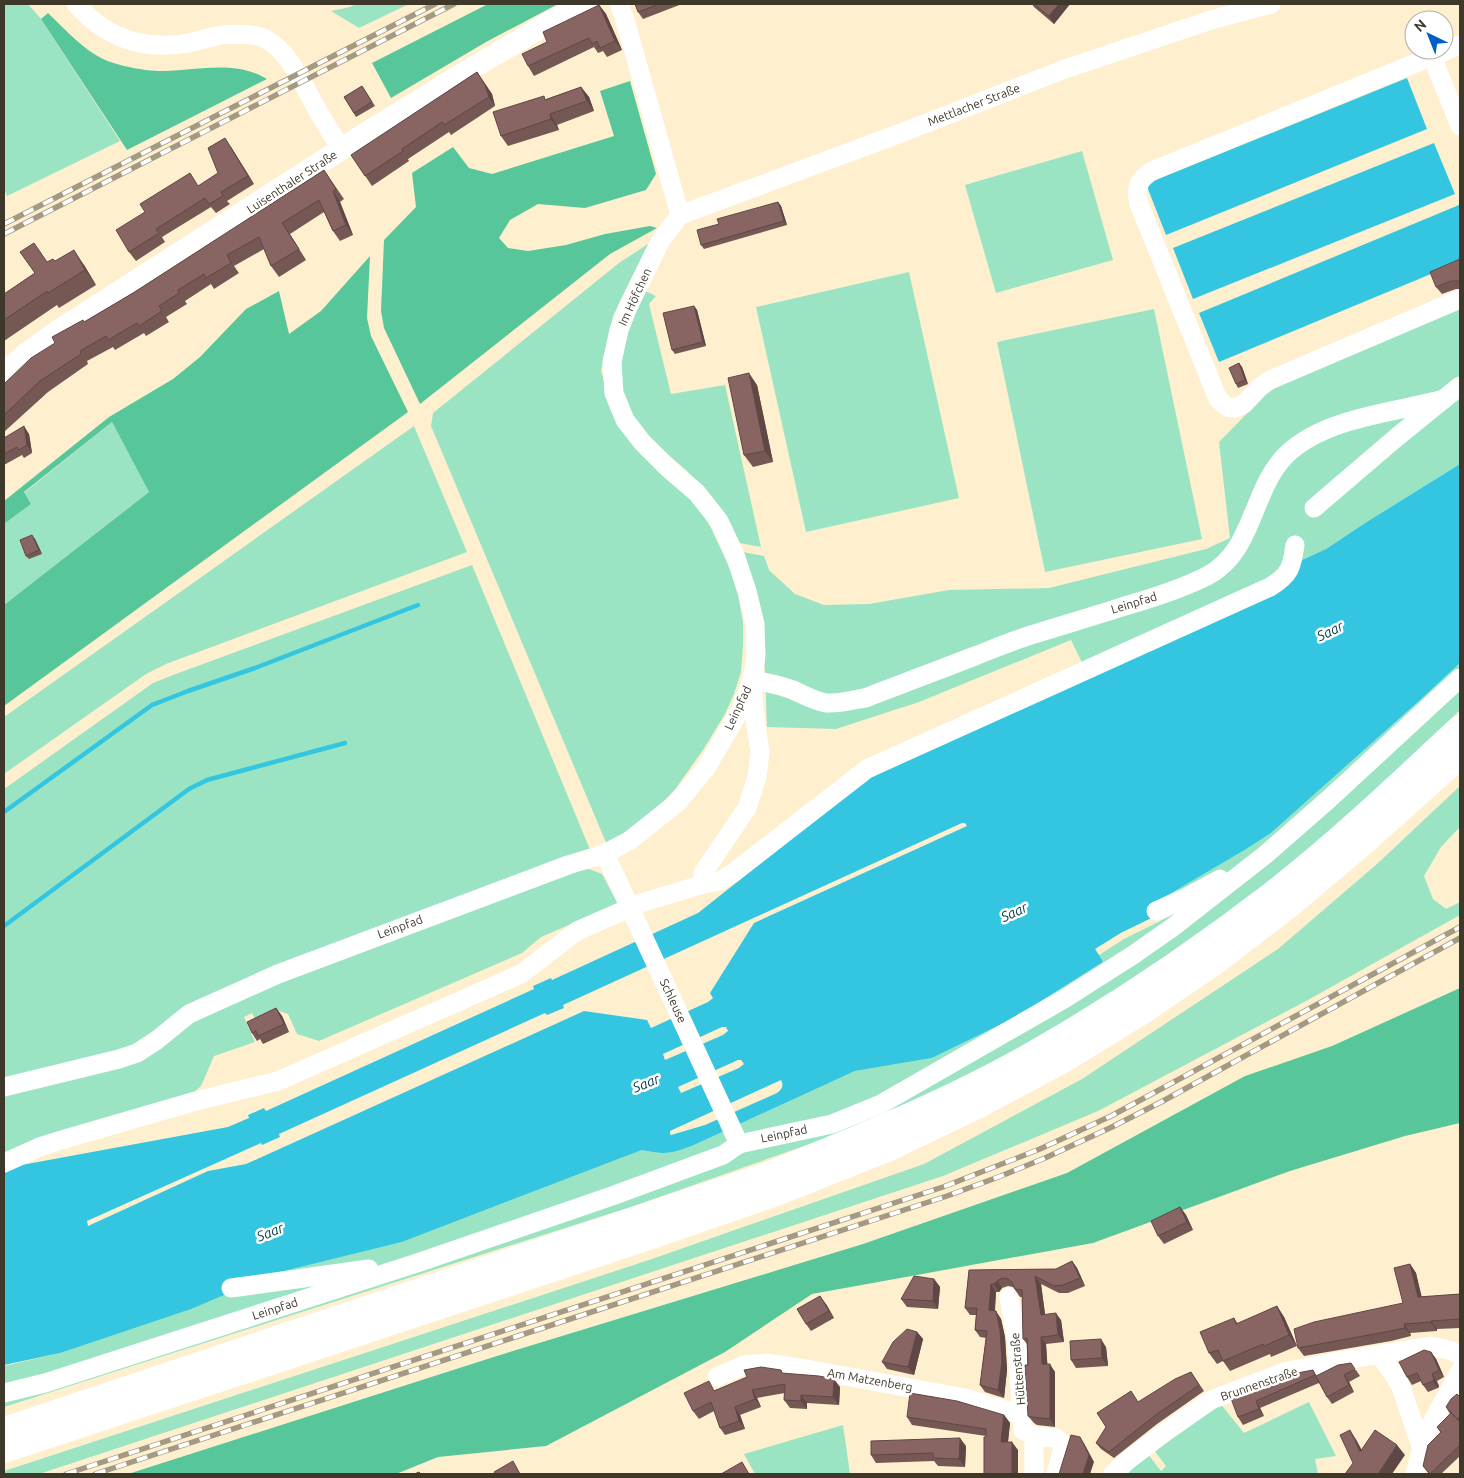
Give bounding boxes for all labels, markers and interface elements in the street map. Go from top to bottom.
north arrow [1404,10,1454,60]
text: N [1411,16,1429,35]
street label: Mettlacher Straße [926,81,1022,128]
street label: Luisenthaler Straße [244,148,339,216]
street label: Im Höfchen [616,266,654,328]
street label: Leinpfad [1109,589,1158,616]
water label: Saar [1313,617,1346,645]
street label: Leinpfad [722,684,753,732]
water label: Saar [997,899,1030,925]
street label: Leinpfad [375,912,424,941]
street label: Schleuse [658,977,689,1025]
water label: Saar [629,1070,662,1096]
street label: Leinpfad [759,1122,808,1145]
water label: Saar [253,1219,286,1245]
street label: Leinpfad [250,1295,299,1322]
street label: Hüttenstraße [1008,1332,1027,1406]
street label: Brunnenstraße [1219,1364,1299,1403]
street label: Am Matzenberg [827,1366,914,1393]

